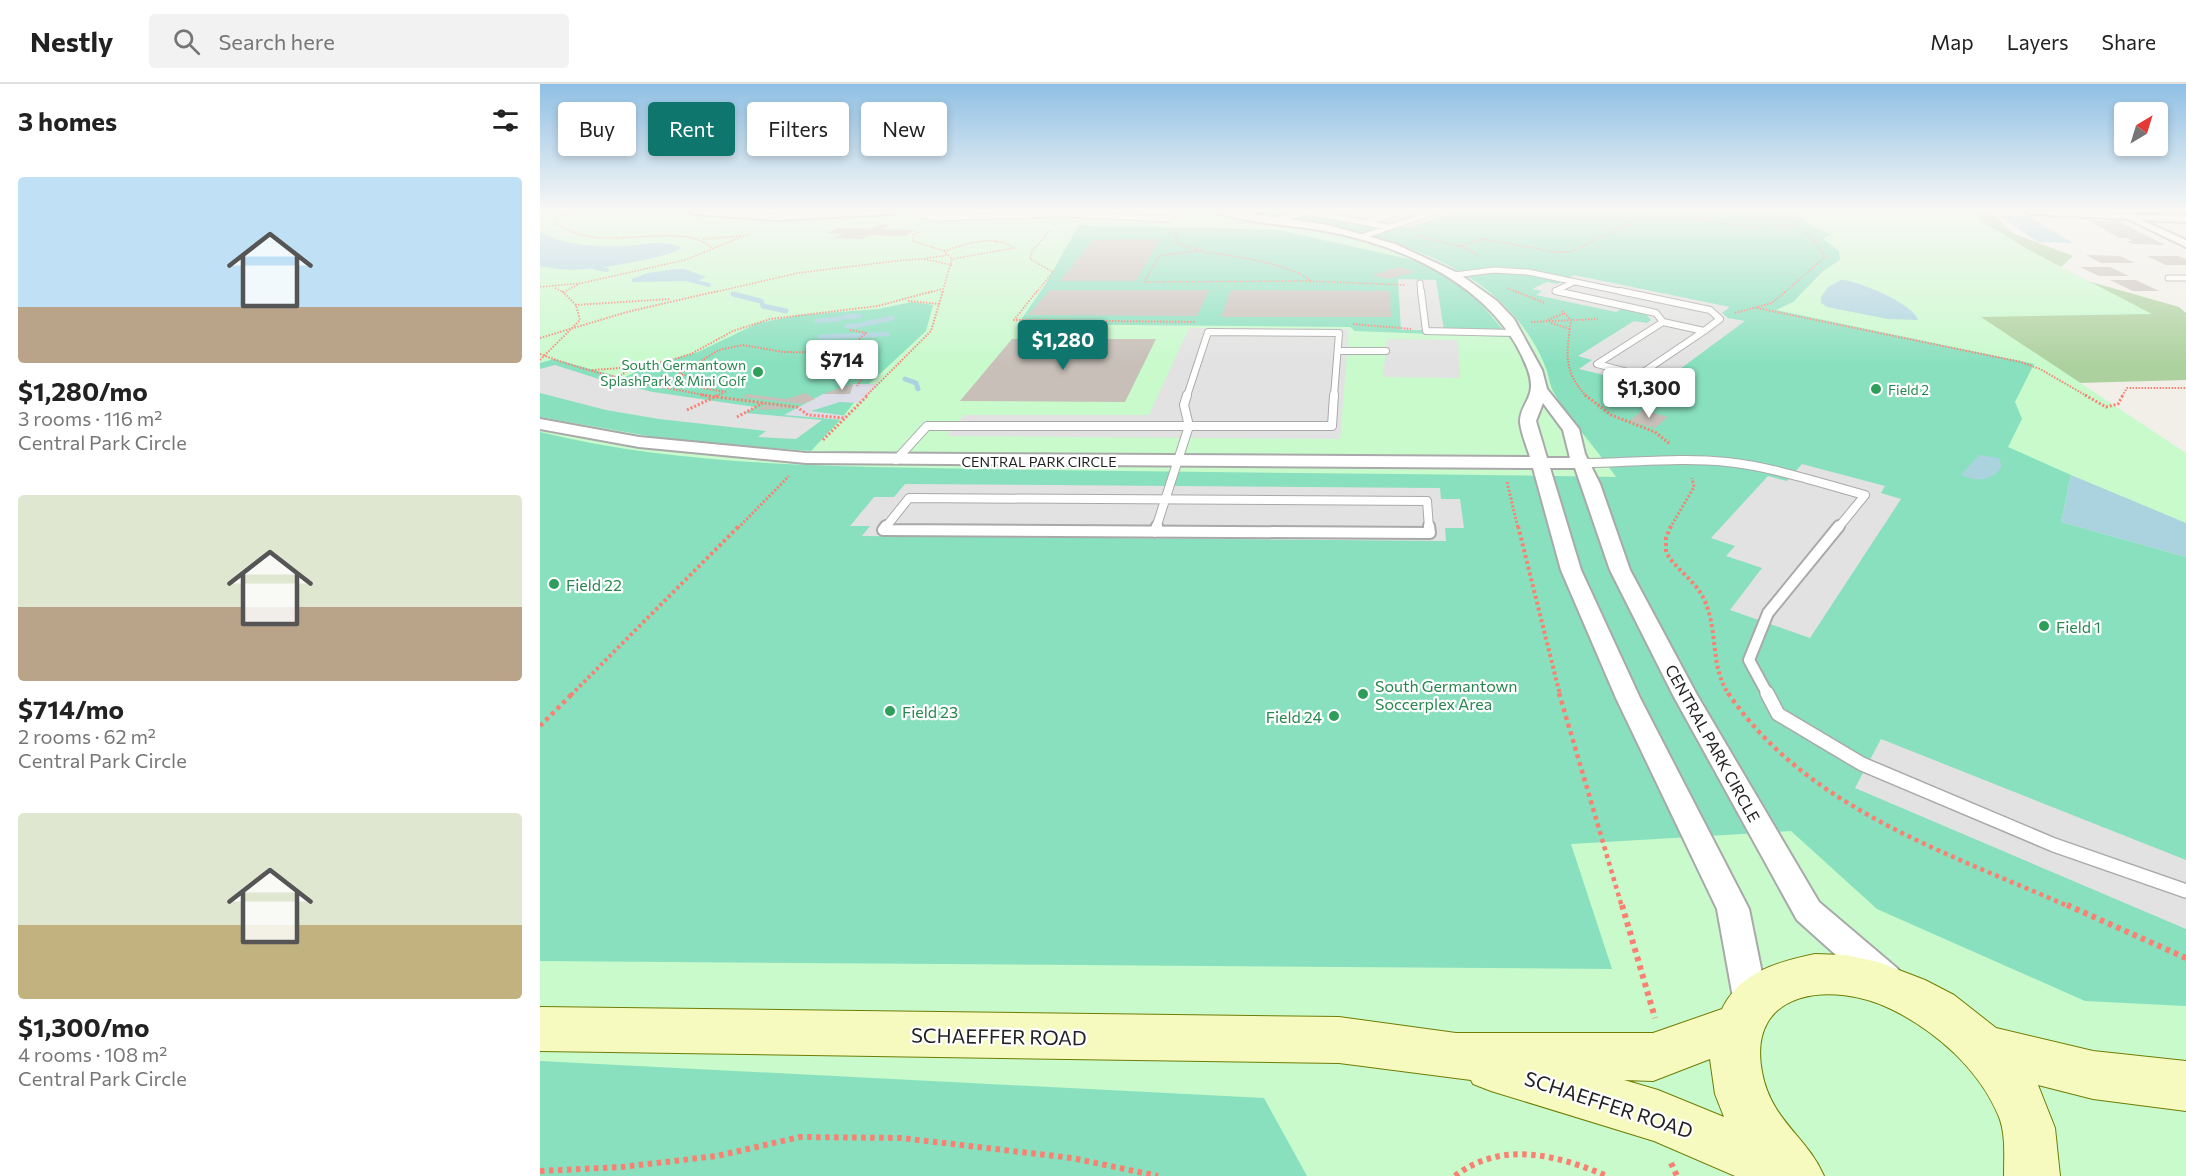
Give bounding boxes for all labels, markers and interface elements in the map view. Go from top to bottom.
search box [149,14,569,68]
text: Nestly [30,24,113,58]
icon: search [170,25,203,58]
text: Search here [218,28,335,55]
text: Map [1930,29,1974,54]
text: Layers [2007,29,2069,54]
text: Share [2102,29,2156,54]
chip: Buy [558,102,636,156]
chip: Rent [648,102,735,156]
chip: Filters [747,102,849,156]
chip: New [861,102,947,156]
north arrow [2114,102,2168,156]
map controls [2114,102,2168,156]
icon: filters [489,104,522,137]
text: 3 homes [18,105,117,136]
icon: home [216,216,324,324]
pin: $1,280 [1014,320,1112,371]
text: $1,280 [1032,327,1094,351]
pin: $714 [806,340,878,391]
text: $714 [820,347,864,371]
place label: South Germantown SplashPark & Mini Golf [600,356,746,389]
marker: South Germantown SplashPark & Mini Golf [751,365,765,379]
pin: $1,300 [1600,368,1698,419]
text: $1,280/mo [18,375,148,406]
text: $1,300 [1617,375,1681,399]
place label: Field 2 [1888,381,1929,398]
marker: Field 2 [1869,382,1883,396]
text: 3 rooms · 116 m² [18,406,162,430]
text: Central Park Circle [18,430,187,454]
street label: CENTRAL PARK CIRCLE [962,453,1116,470]
icon: home [216,534,324,642]
place label: Field 22 [566,575,622,594]
marker: Field 22 [547,577,561,591]
place label: Field 1 [2056,617,2101,636]
marker: Field 1 [2037,619,2051,633]
street label: CENTRAL PARK CIRCLE [1662,661,1764,825]
place label: South Germantown Soccerplex Area [1375,676,1517,713]
marker: South Germantown Soccerplex Area [1356,687,1370,701]
text: $714/mo [18,693,124,724]
place label: Field 23 [902,702,958,721]
marker: Field 23 [883,704,897,718]
place label: Field 24 [1266,707,1322,726]
marker: Field 24 [1327,709,1341,723]
text: 2 rooms · 62 m² [18,724,156,748]
text: Central Park Circle [18,748,187,772]
icon: home [216,852,324,960]
text: $1,300/mo [18,1011,150,1042]
street label: SCHAEFFER ROAD [911,1022,1087,1050]
text: 4 rooms · 108 m² [18,1042,167,1066]
street label: SCHAEFFER ROAD [1522,1065,1696,1143]
text: Central Park Circle [18,1066,187,1090]

